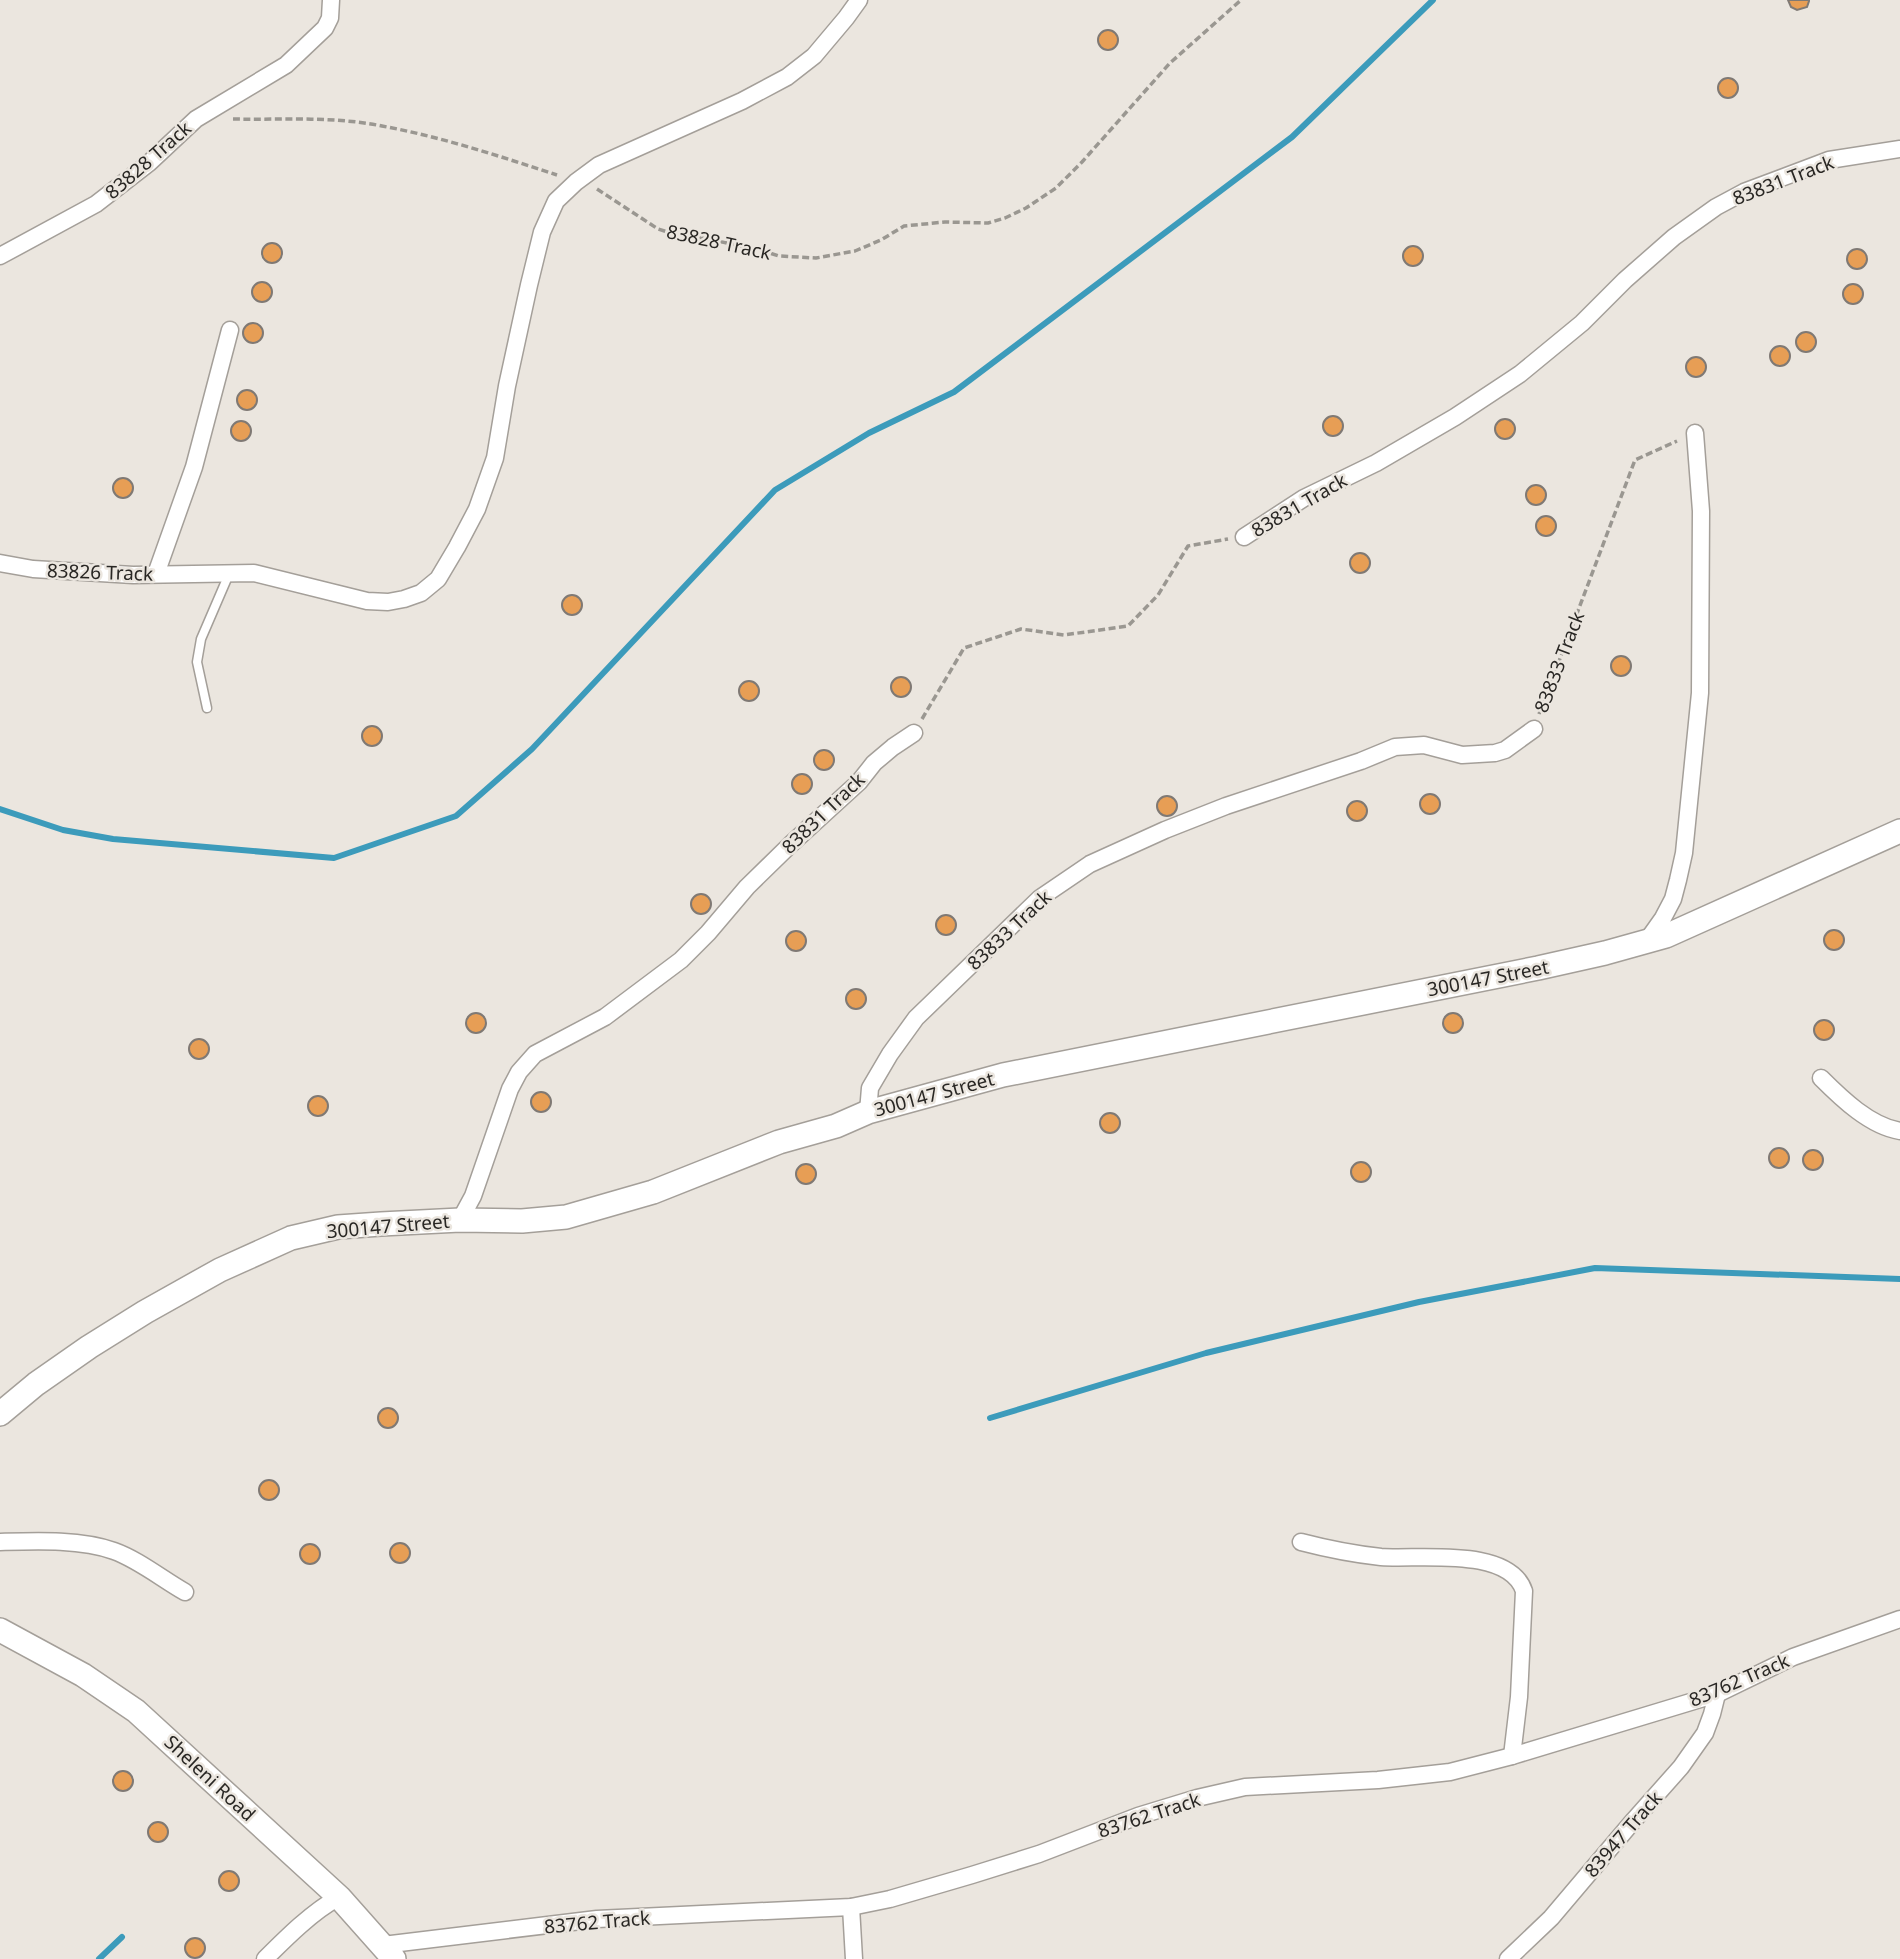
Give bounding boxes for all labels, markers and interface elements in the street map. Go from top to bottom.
street label: 83828 Track [99,115,197,205]
street label: 83831 Track [1729,149,1837,211]
street label: 83828 Track [664,218,774,266]
street label: 83831 Track [1246,467,1352,543]
street label: 83826 Track [46,557,154,587]
street label: 83833 Track [1528,608,1590,716]
street label: 83831 Track [776,767,870,859]
street label: 83833 Track [961,884,1057,976]
street label: 300147 Street [1425,953,1551,1003]
street label: 300147 Street [871,1065,997,1123]
street label: 300147 Street [325,1208,451,1244]
street label: 83762 Track [1685,1647,1793,1713]
street label: Sheleni Road [159,1729,261,1827]
street label: 83947 Track [1578,1785,1668,1883]
street label: 83762 Track [1094,1786,1204,1844]
street label: 83762 Track [543,1904,651,1940]

